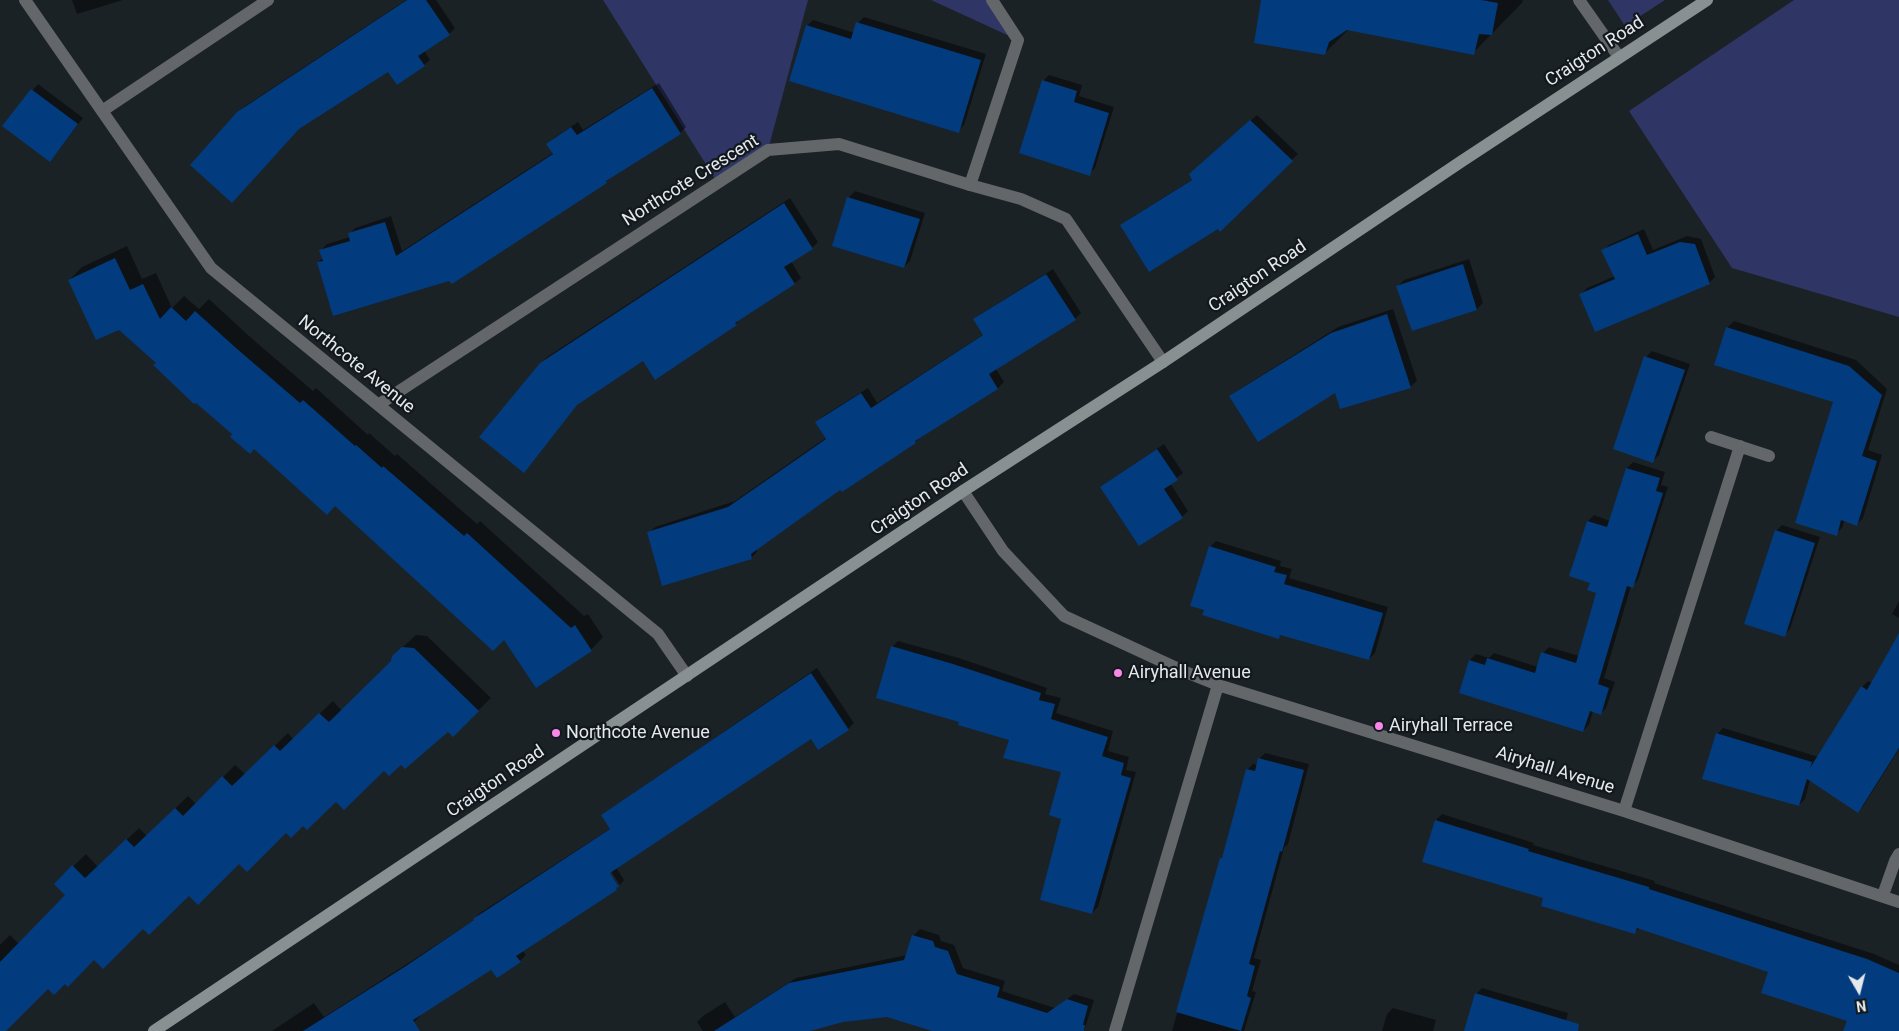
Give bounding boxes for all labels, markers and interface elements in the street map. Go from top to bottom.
street label: Craigton Road [1542,12,1648,92]
street label: Northcote Crescent [619,130,763,232]
street label: Craigton Road [1205,236,1311,318]
street label: Northcote Avenue [293,311,419,419]
street label: Craigton Road [867,459,973,541]
place label: Airyhall Avenue [1128,662,1251,684]
marker: Airyhall Avenue [1112,667,1124,679]
place label: Airyhall Terrace [1389,715,1513,737]
marker: Airyhall Terrace [1373,720,1385,732]
place label: Northcote Avenue [566,722,710,744]
marker: Northcote Avenue [550,727,562,739]
street label: Craigton Road [443,741,549,823]
street label: Airyhall Avenue [1493,743,1617,799]
north arrow [1834,966,1884,1016]
text: N [1855,997,1867,1014]

